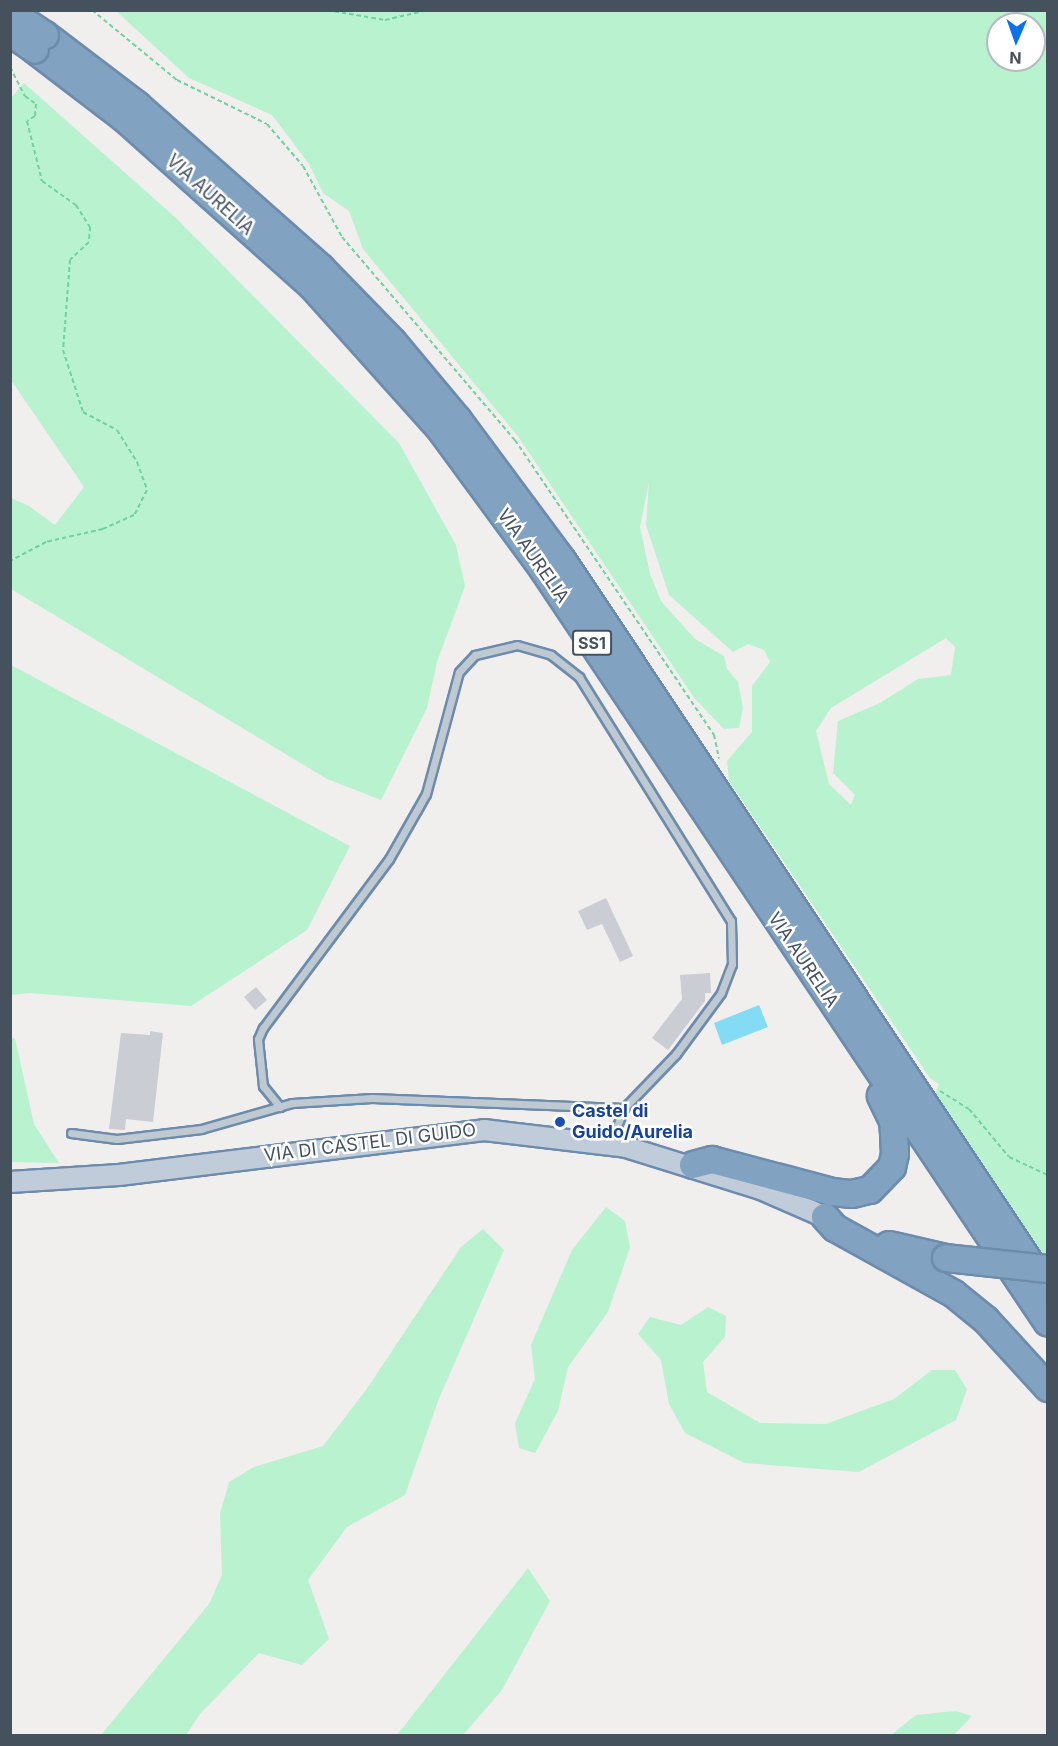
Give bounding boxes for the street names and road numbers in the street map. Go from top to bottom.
street label: VIA AURELIA [162,150,258,240]
street label: VIA AURELIA [493,505,573,607]
road number: SS1 [571,630,613,656]
street label: VIA AURELIA [763,908,843,1012]
street label: VIA DI CASTEL DI GUIDO [263,1119,477,1167]

